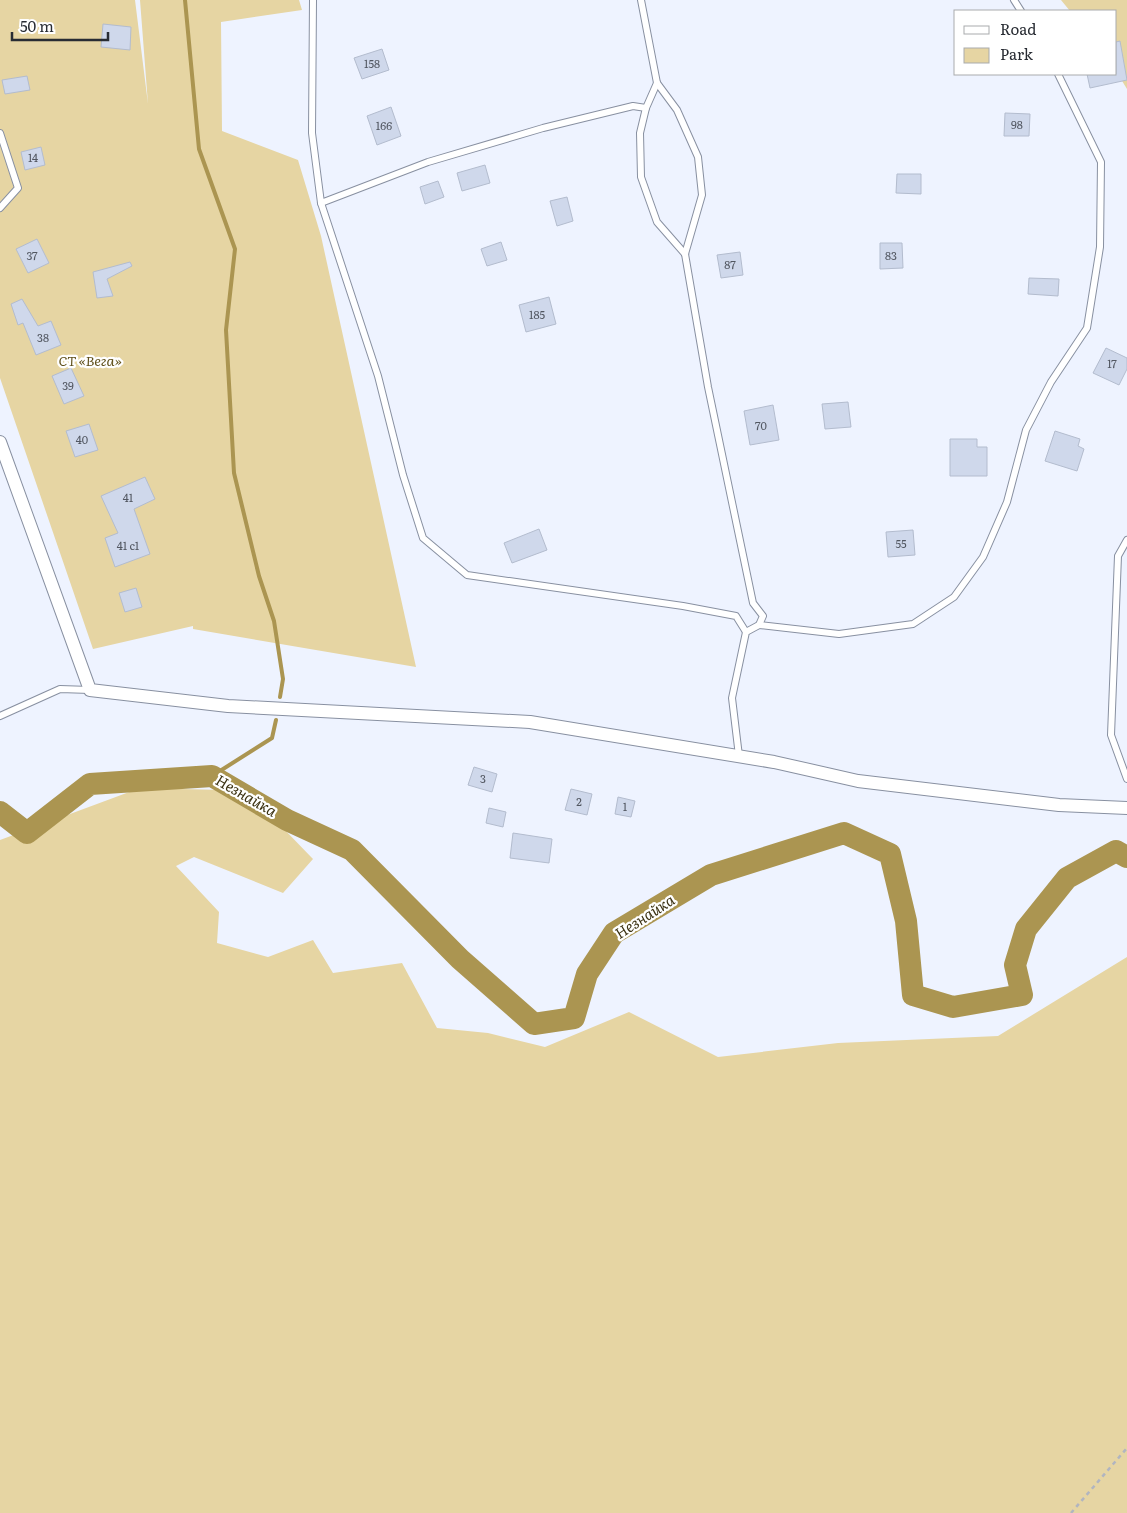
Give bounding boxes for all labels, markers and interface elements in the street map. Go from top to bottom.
scale bar [12,10,109,42]
legend [954,10,1117,75]
text: 50 m [20,14,54,37]
text: Road [1000,17,1036,40]
text: Park [1000,42,1034,65]
house number: 158 [364,55,380,71]
house number: 98 [1011,116,1023,132]
house number: 166 [376,117,392,133]
house number: 14 [28,149,38,165]
house number: 37 [26,247,38,263]
house number: 83 [885,247,897,263]
house number: 87 [724,256,736,272]
house number: 185 [529,306,545,322]
house number: 38 [37,329,49,345]
park label: СТ «Вега» [59,350,121,370]
house number: 17 [1107,355,1117,371]
house number: 39 [62,377,74,393]
house number: 70 [755,417,767,433]
house number: 40 [76,431,88,447]
house number: 41 [123,489,134,505]
house number: 55 [895,535,907,551]
house number: 41 с1 [117,537,140,553]
water label: Незнайка [212,768,282,822]
house number: 3 [480,770,486,786]
house number: 2 [576,793,582,809]
house number: 1 [623,798,628,814]
water label: Незнайка [610,887,679,944]

